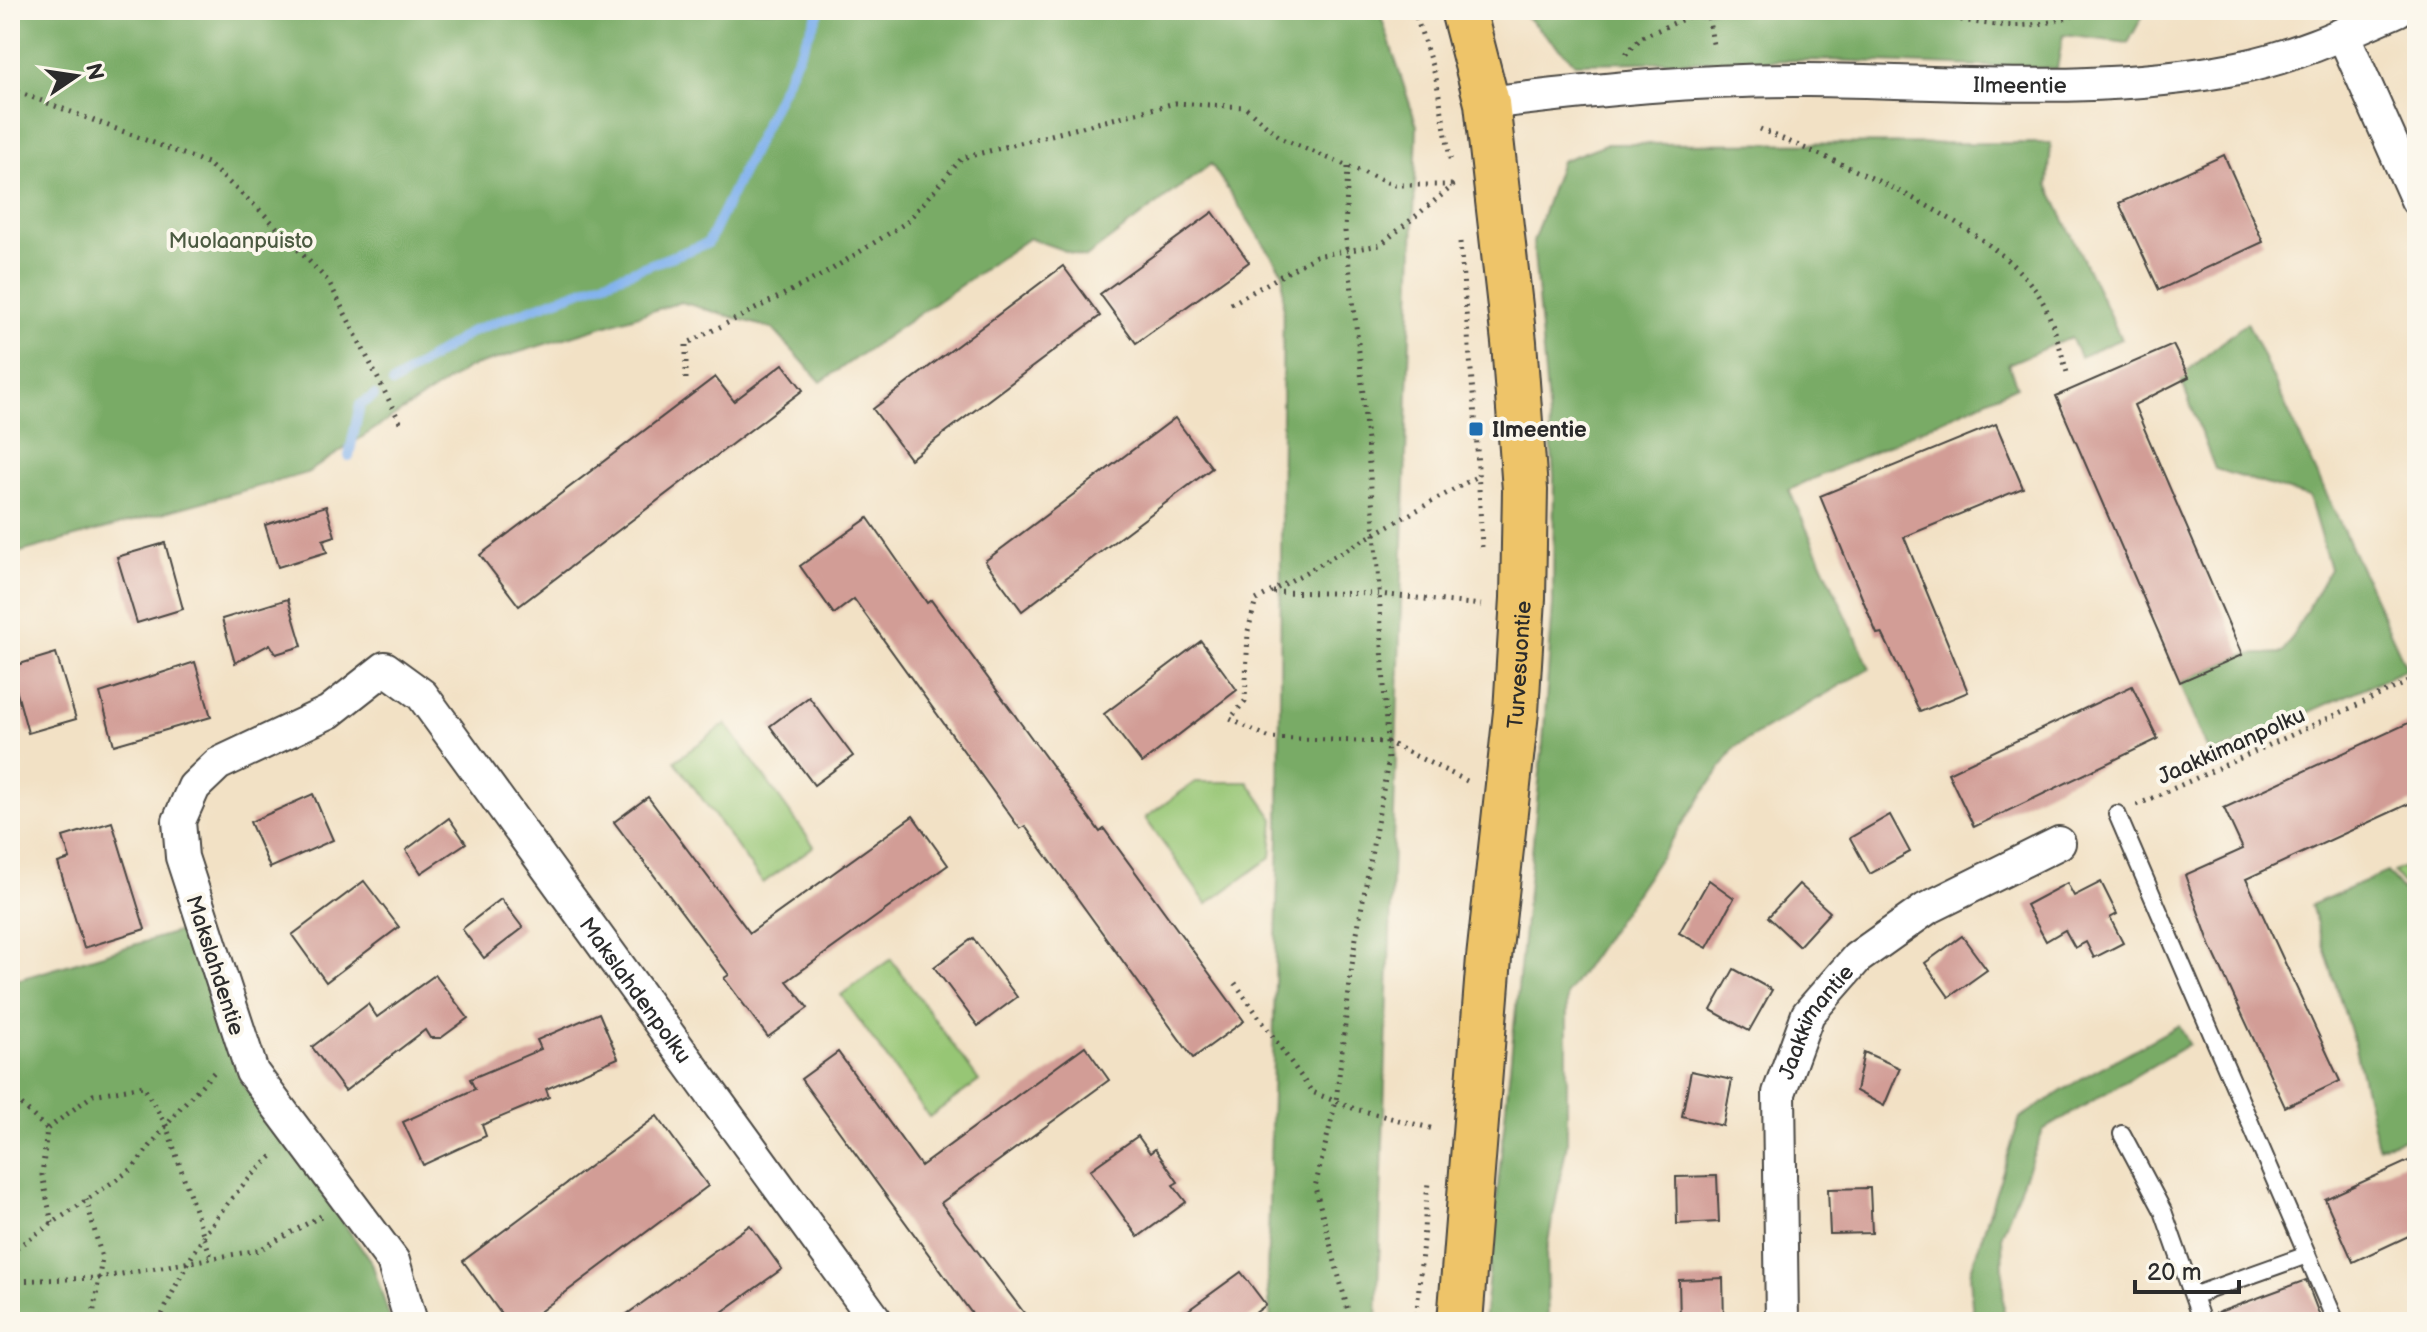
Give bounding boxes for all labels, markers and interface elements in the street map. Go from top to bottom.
north arrow [36,36,116,116]
text: N [79,61,109,83]
street label: Ilmeentie [1973,72,2067,100]
park label: Muolaanpuisto [168,228,314,255]
place label: Ilmeentie [1492,417,1587,444]
marker: Ilmeentie [1467,420,1485,438]
street label: Turvesuontie [1502,600,1538,730]
street label: Jaakkimanpolku [2154,702,2310,791]
street label: Makslahdentie [179,892,250,1039]
street label: Makslahdenpolku [573,913,697,1069]
street label: Jaakkimantie [1773,959,1860,1084]
scale bar [2135,1244,2239,1294]
text: 20 m [2147,1258,2202,1287]

